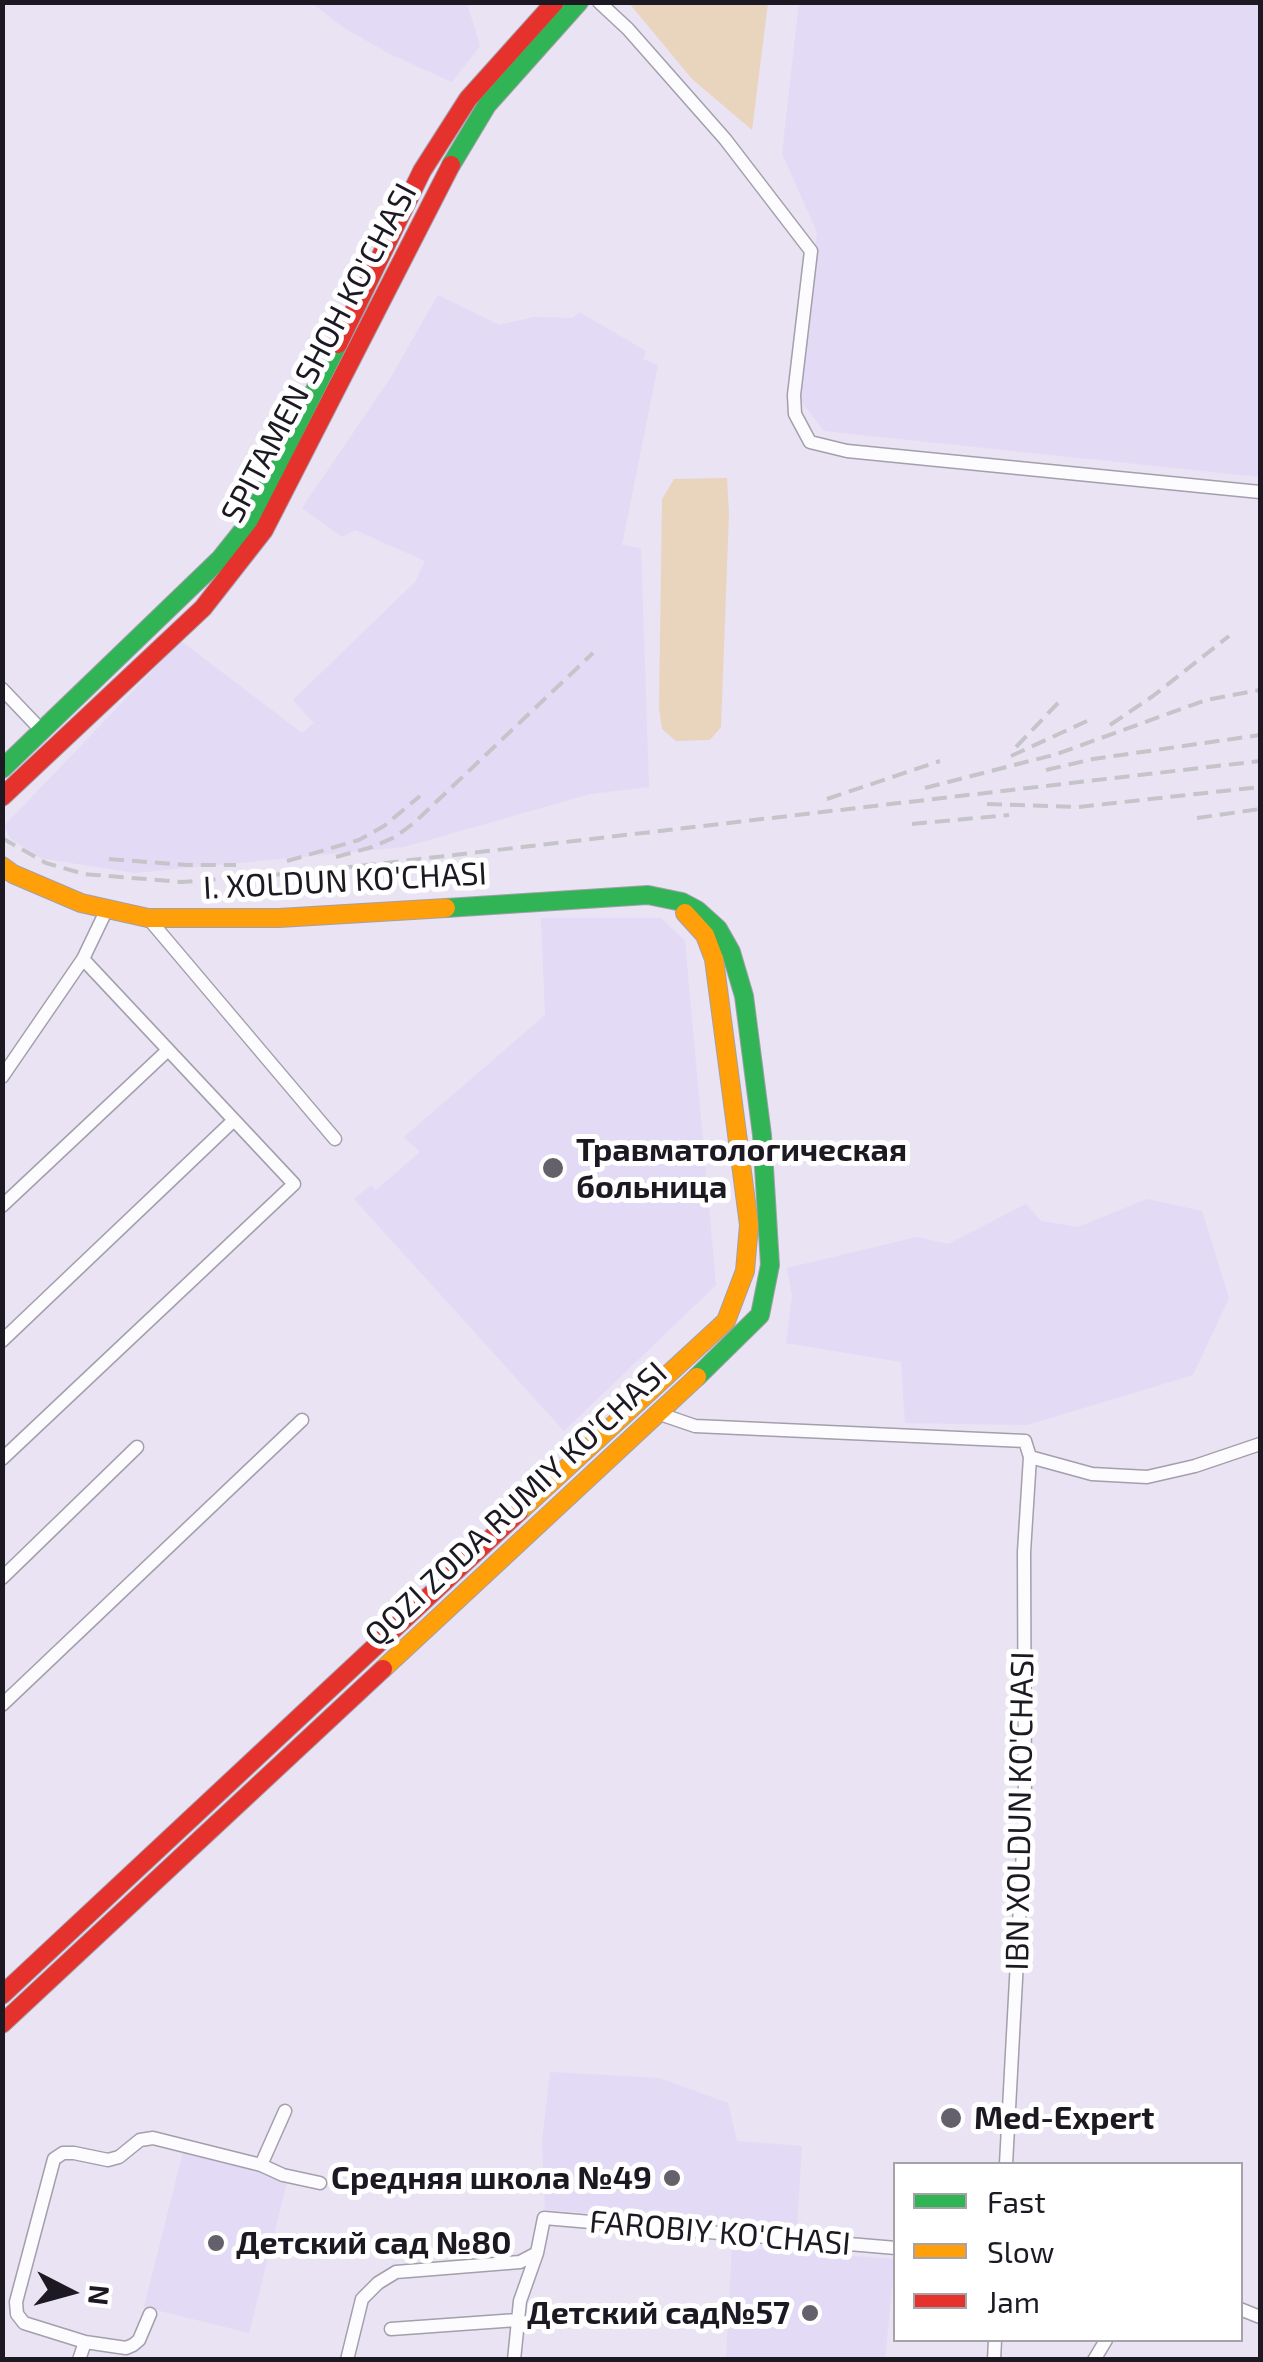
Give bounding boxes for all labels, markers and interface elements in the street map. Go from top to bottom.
street label: SPITAMEN SHOH KO'CHASI [213,177,425,529]
street label: I. XOLDUN KO'CHASI [202,854,488,908]
place label: Травматологическая больница [576,1131,907,1206]
marker: Травматологическая больница [540,1155,566,1181]
street label: QOZI ZODA RUMIY KO'CHASI [357,1354,675,1654]
street label: IBN XOLDUN KO'CHASI [998,1651,1042,1971]
place label: Med-Expert [974,2099,1154,2137]
marker: Med-Expert [938,2105,964,2131]
place label: Средняя школа №49 [331,2159,652,2197]
legend [893,2162,1243,2342]
marker: Средняя школа №49 [661,2167,683,2189]
text: Fast [987,2183,1046,2219]
street label: FAROBIY KO'CHASI [588,2202,852,2264]
place label: Детский сад №80 [236,2224,511,2262]
marker: Детский сад №80 [205,2232,227,2254]
text: Slow [987,2233,1054,2269]
north arrow [20,2242,120,2342]
text: N [82,2283,118,2307]
text: Jam [987,2283,1040,2319]
place label: Детский сад№57 [527,2294,790,2332]
marker: Детский сад№57 [799,2302,821,2324]

